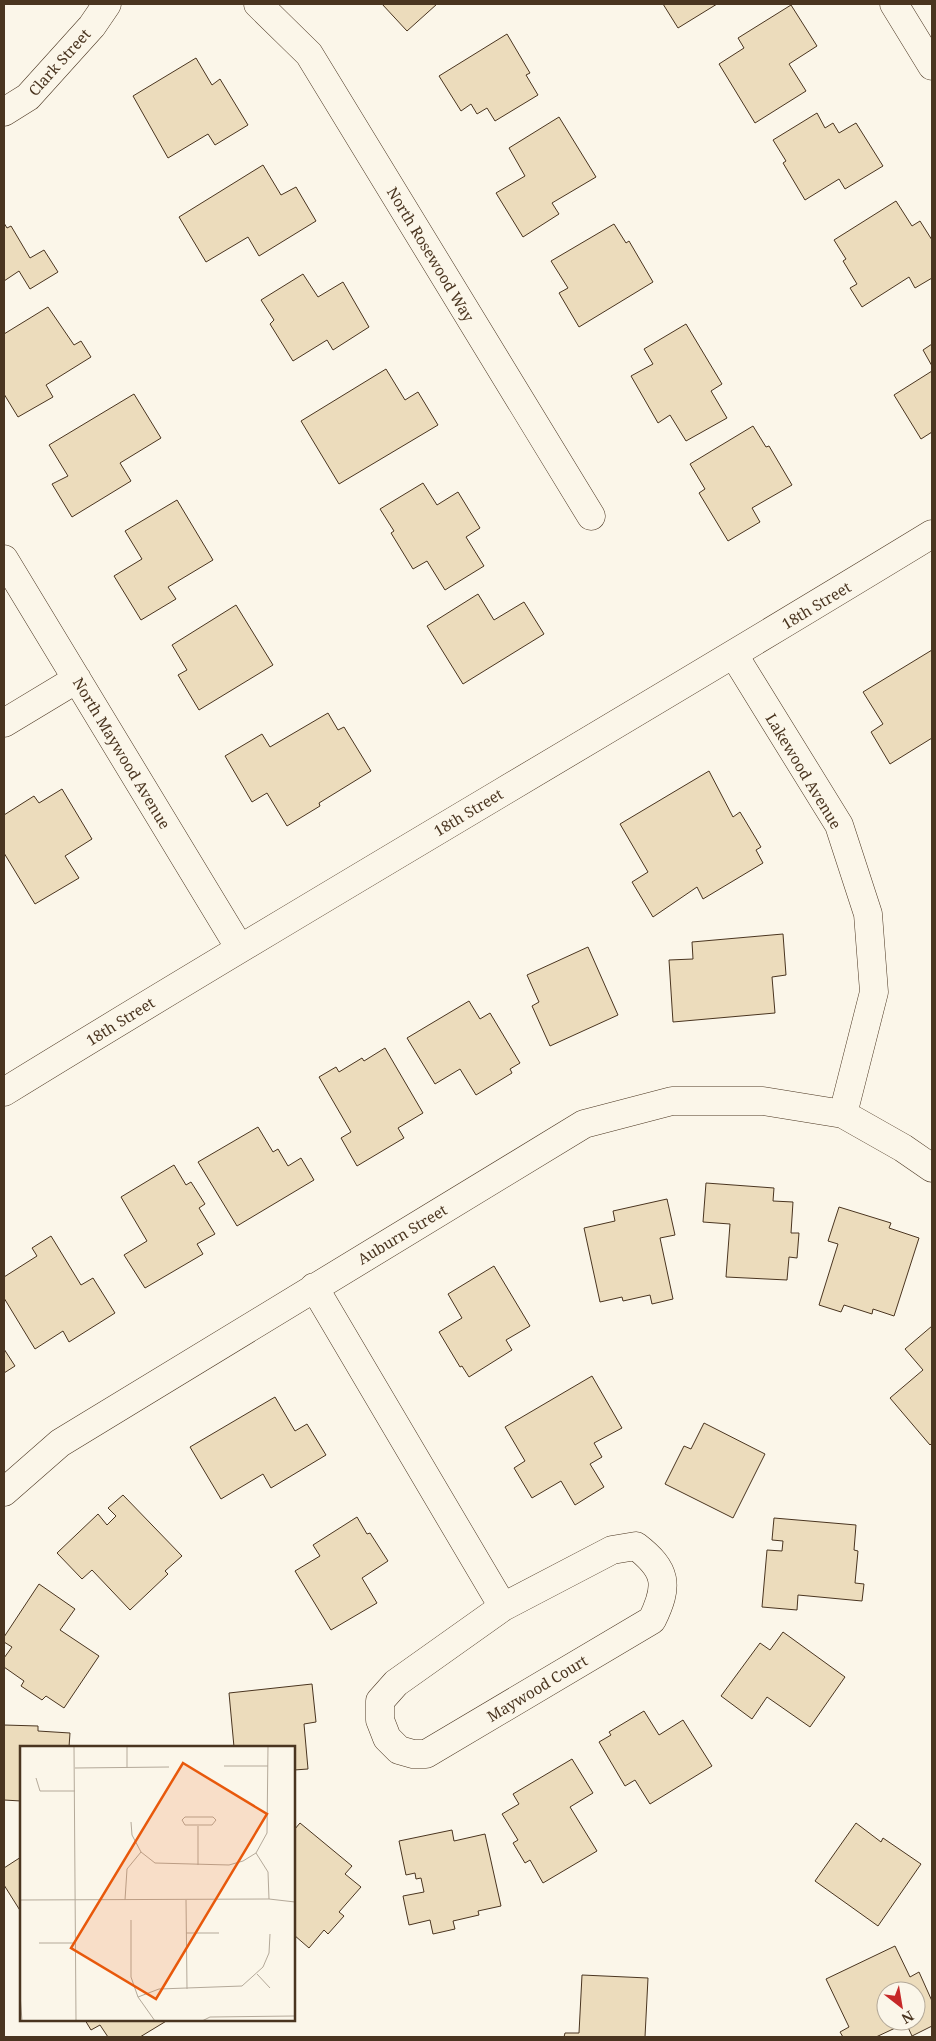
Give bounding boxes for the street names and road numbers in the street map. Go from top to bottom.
street label: Clark Street [24,24,94,100]
street label: North Rosewood Way [383,183,479,326]
street label: 18th Street [778,577,854,633]
street label: North Maywood Avenue [69,673,175,833]
street label: Lakewood Avenue [762,710,846,832]
street label: 18th Street [430,784,506,840]
street label: 18th Street [82,992,158,1050]
street label: Auburn Street [354,1199,450,1269]
street label: Maywood Court [483,1650,591,1726]

